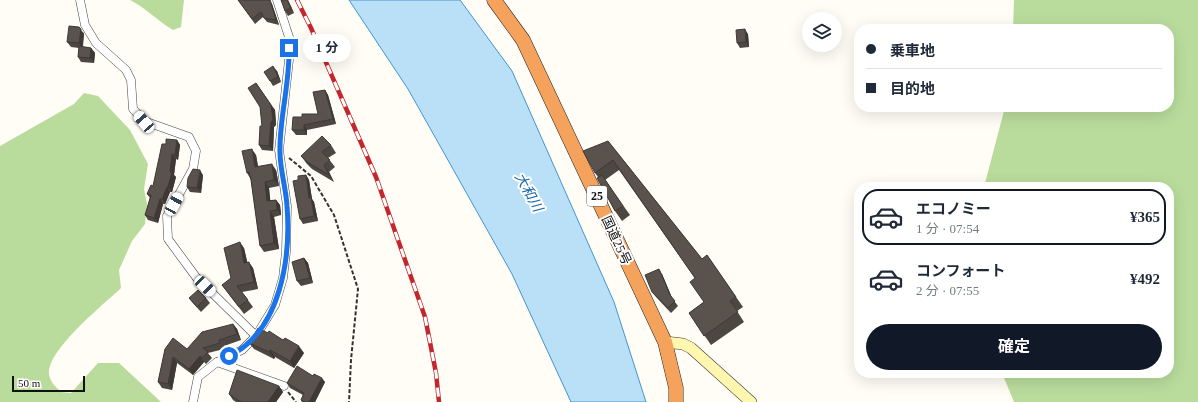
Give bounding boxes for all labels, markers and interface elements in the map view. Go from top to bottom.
map controls [802,12,842,52]
button: layers [802,12,842,52]
callout: 1 分 [303,34,351,62]
route end [280,39,298,57]
text: 1 分 [316,40,338,55]
text: 乗車地 [890,43,935,59]
text: 目的地 [890,81,935,97]
car [132,109,156,135]
water label: 大和川 [512,170,546,216]
road number: 25 [587,186,607,206]
car [163,191,185,217]
icon: car [868,199,904,235]
text: エコノミー [916,201,991,217]
text: ¥365 [1130,209,1160,225]
street label: 国道25号 [599,213,634,267]
text: 1 分 · 07:54 [916,221,979,236]
icon: car [868,261,904,297]
text: コンフォート [916,263,1006,279]
text: ¥492 [1130,271,1160,287]
car [192,273,218,299]
text: 2 分 · 07:55 [916,283,979,298]
button: 確定 [866,324,1162,370]
route start [220,347,238,365]
scale bar [12,374,85,393]
text: 50 m [18,377,40,389]

